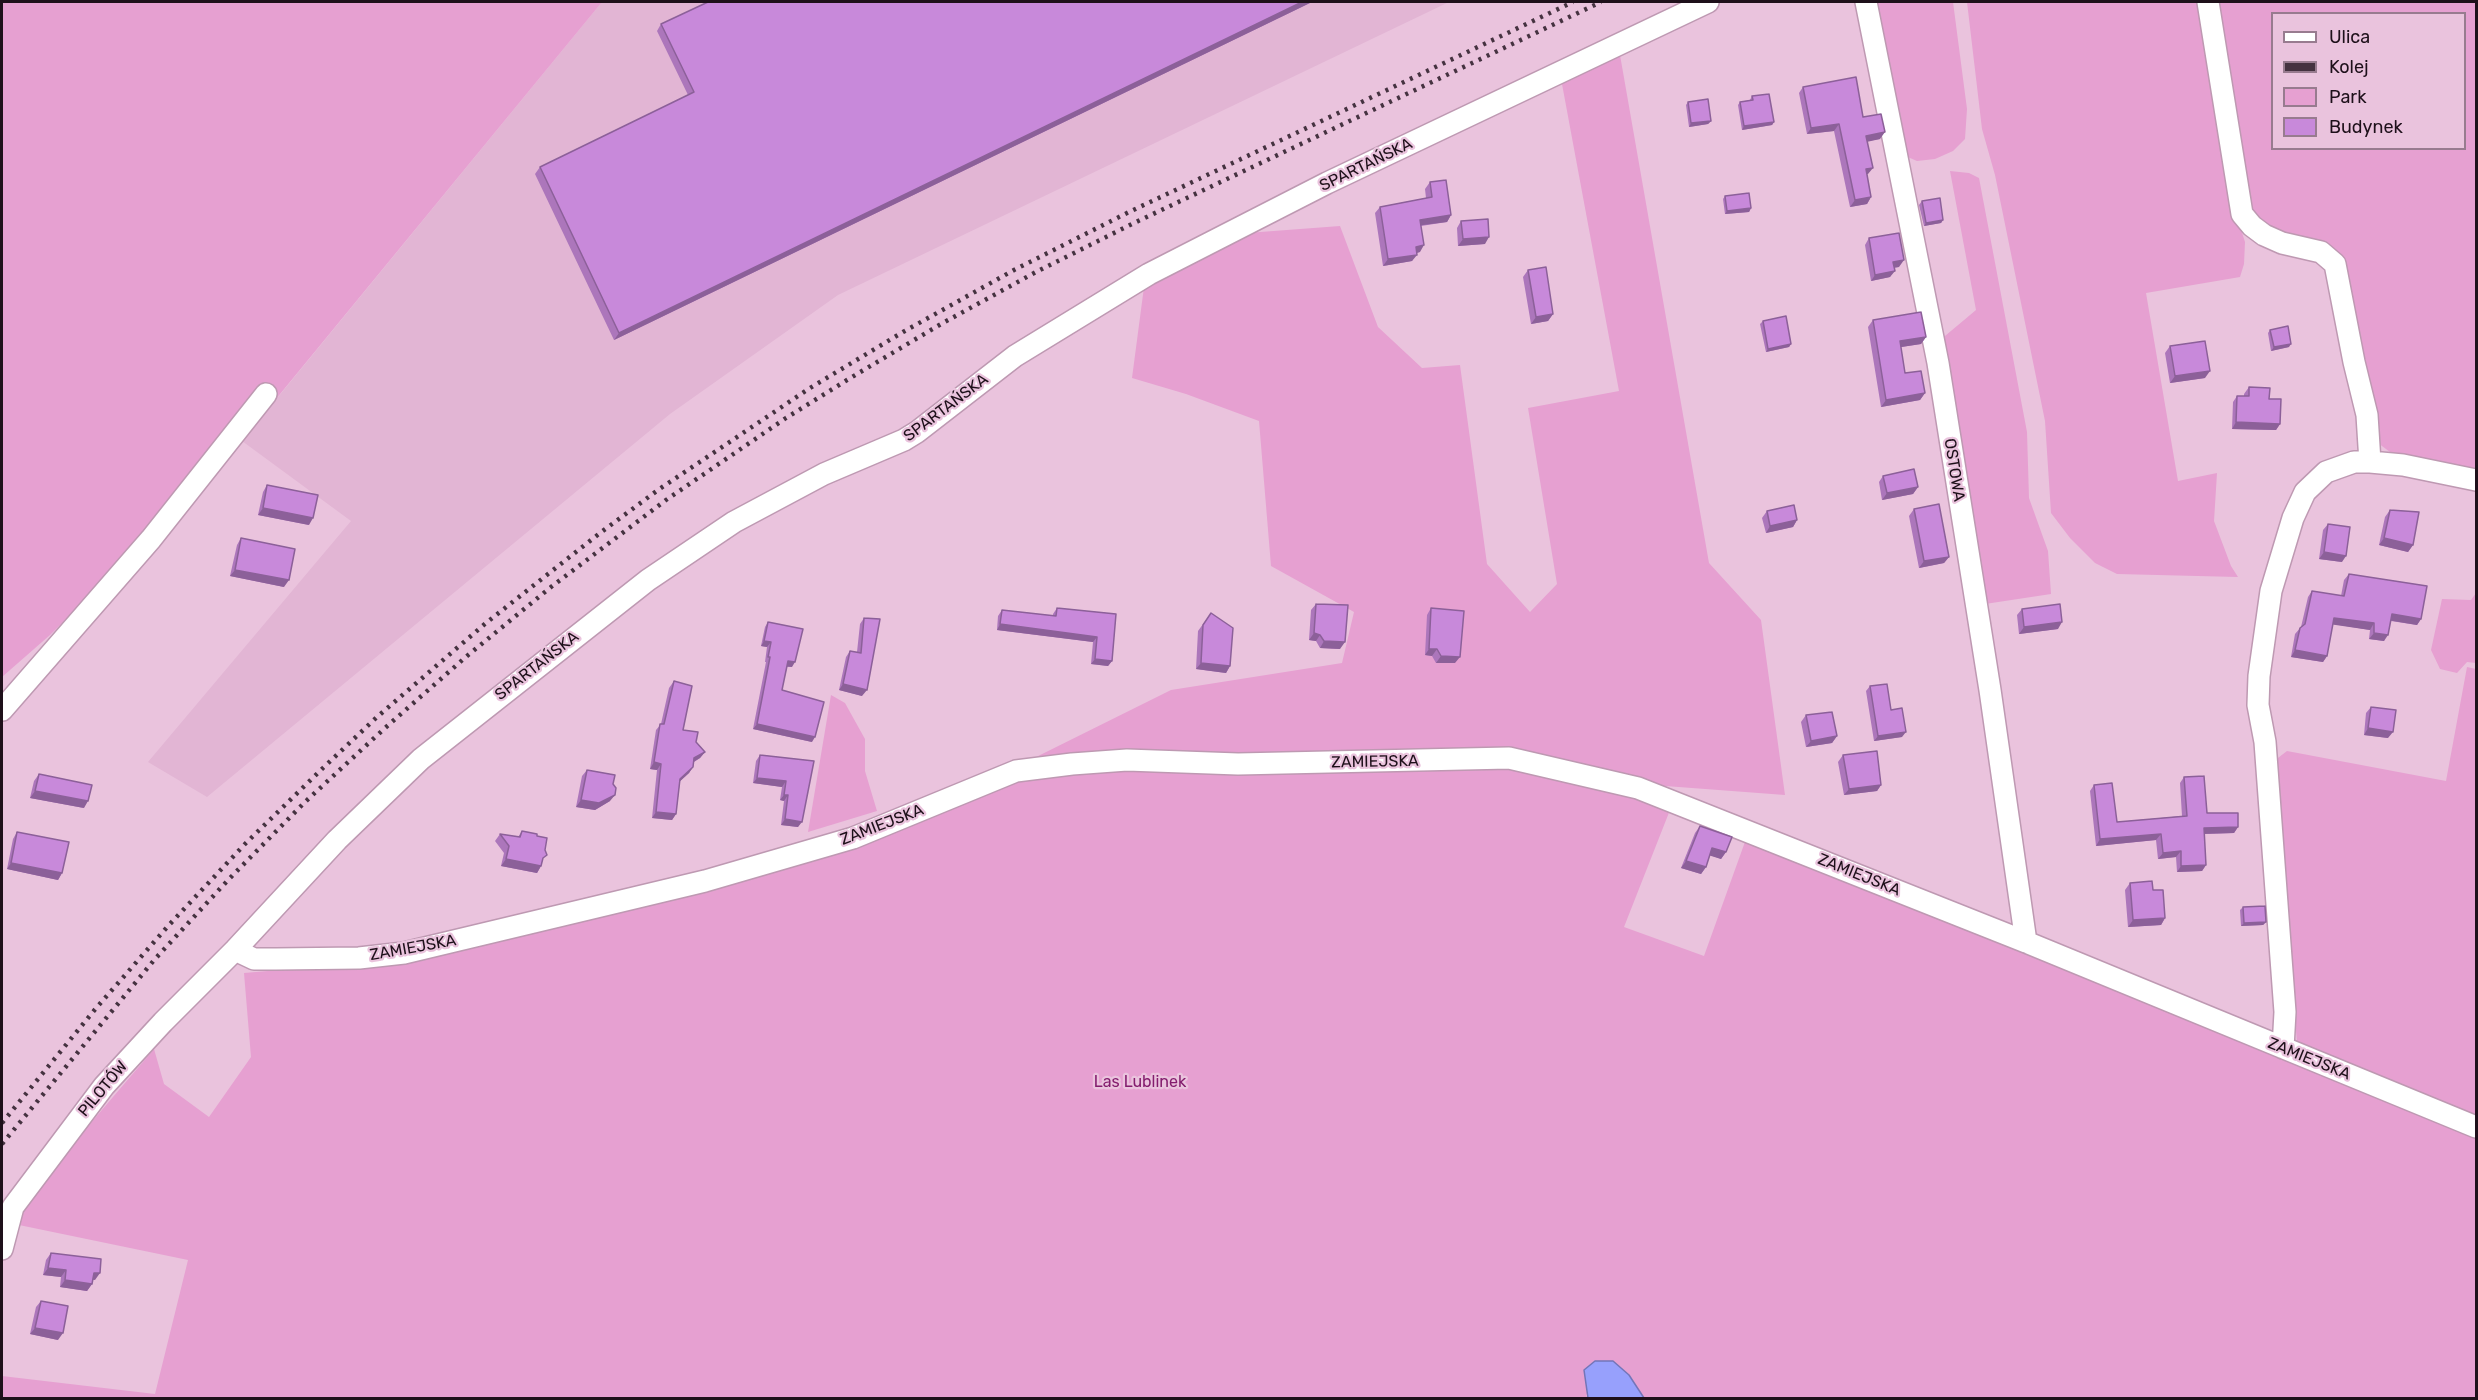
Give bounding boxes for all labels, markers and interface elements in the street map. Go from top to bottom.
legend [2271,12,2466,150]
text: Ulica [2329,26,2370,48]
text: Kolej [2329,56,2369,78]
text: Park [2329,86,2366,108]
text: Budynek [2329,116,2403,138]
street label: SPARTAŃSKA [1316,134,1416,196]
street label: SPARTAŃSKA [900,370,992,446]
street label: OSTOWA [1940,437,1968,503]
street label: SPARTAŃSKA [491,627,583,705]
street label: ZAMIEJSKA [1331,752,1419,772]
street label: ZAMIEJSKA [838,800,926,850]
street label: ZAMIEJSKA [1815,850,1903,900]
street label: ZAMIEJSKA [368,931,458,965]
street label: ZAMIEJSKA [2265,1034,2353,1084]
street label: PILOTÓW [74,1057,132,1121]
park label: Las Lublinek [1094,1072,1186,1092]

